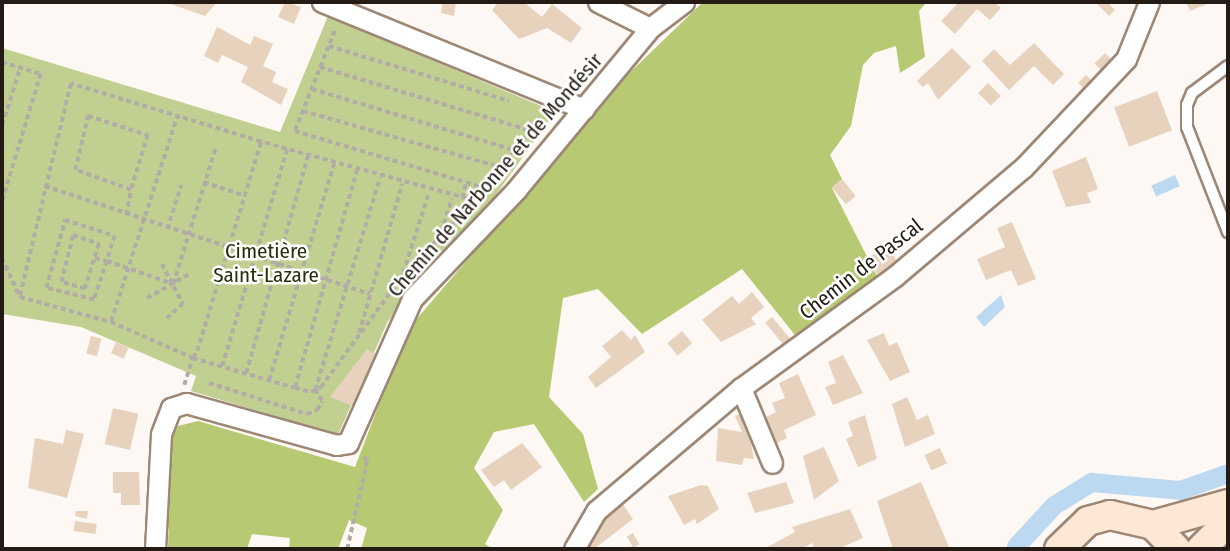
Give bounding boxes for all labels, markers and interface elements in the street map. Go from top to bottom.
street label: Chemin de Narbonne et de Mondésir [382,48,608,302]
street label: Chemin de Pascal [794,213,928,325]
park label: Cimetière Saint-Lazare [213,238,319,288]

